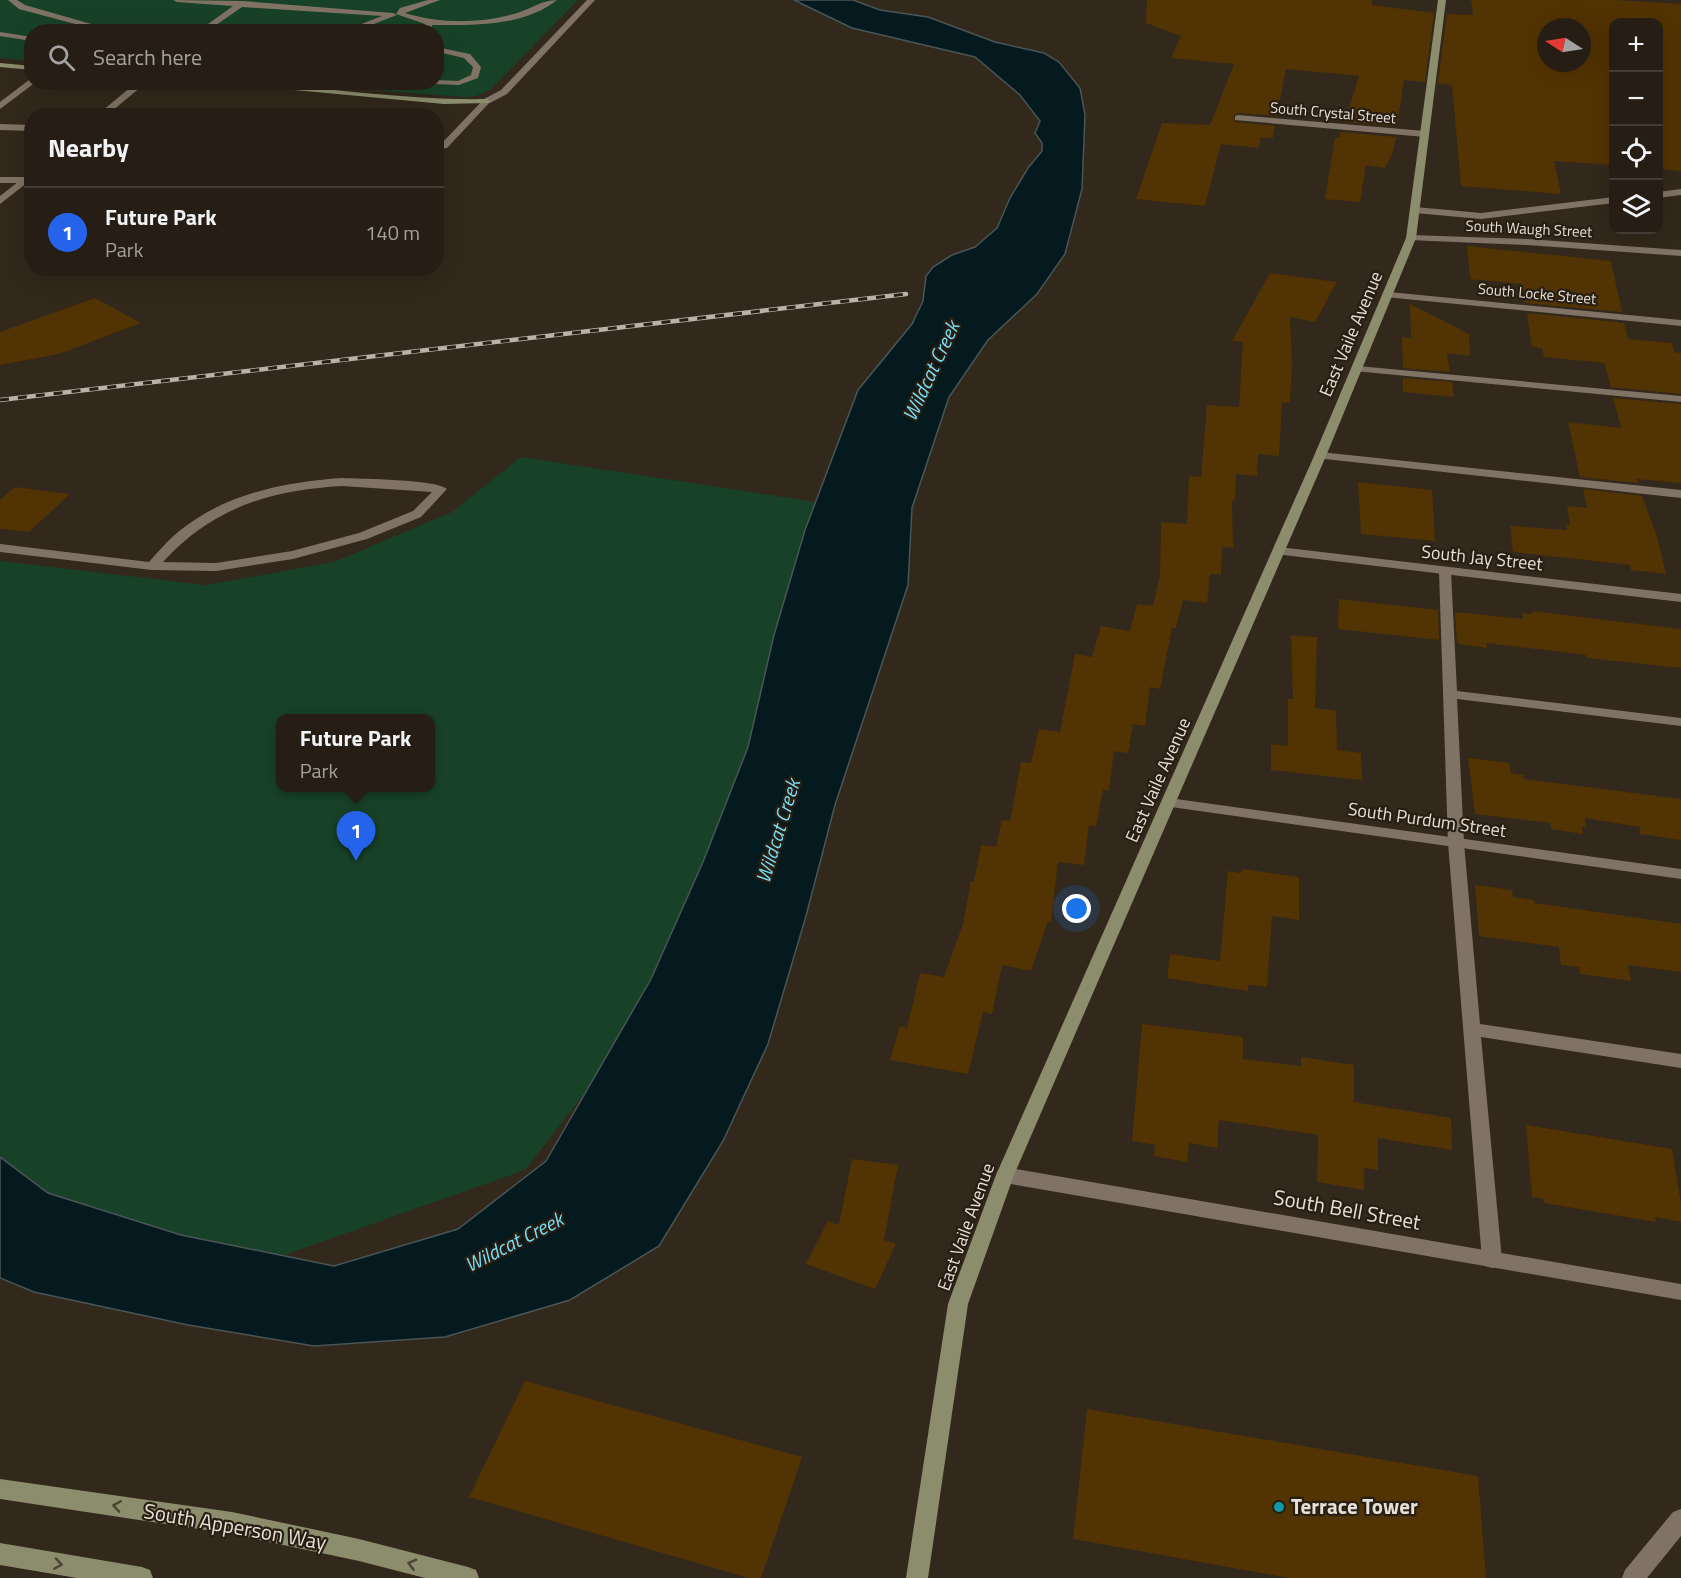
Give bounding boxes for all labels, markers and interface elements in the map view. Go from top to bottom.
north arrow [1537,18,1591,72]
map controls [1609,18,1663,234]
button: + [1609,18,1663,72]
search box [24,24,444,90]
text: Search here [93,40,202,74]
icon: search [45,41,78,74]
button: − [1609,72,1663,126]
street label: South Crystal Street [1269,96,1398,130]
button: locate [1609,126,1663,180]
text: Nearby [48,128,129,167]
button: layers [1609,180,1663,234]
text: Future Park [105,200,217,234]
street label: South Waugh Street [1465,214,1594,243]
text: 1 [62,217,73,248]
text: 140 m [365,217,420,248]
text: Park [105,234,143,265]
street label: East Vaile Avenue [1312,267,1389,401]
street label: South Locke Street [1477,277,1598,310]
water label: Wildcat Creek [894,314,968,426]
street label: South Jay Street [1420,538,1545,577]
street label: East Vaile Avenue [1118,713,1197,847]
popup [276,714,435,792]
text: Future Park [300,721,411,755]
text: Park [300,755,338,786]
water label: Wildcat Creek [747,773,809,887]
street label: South Purdum Street [1346,795,1509,844]
pin: 1 [336,812,376,861]
your location [1062,894,1091,923]
street label: East Vaile Avenue [930,1159,1001,1294]
street label: South Bell Street [1271,1180,1424,1238]
water label: Wildcat Creek [459,1202,570,1280]
place label: Terrace Tower [1291,1490,1418,1522]
street label: South Apperson Way [141,1494,329,1558]
marker: Terrace Tower [1272,1500,1286,1514]
one-way arrow [113,1501,122,1513]
one-way arrow [52,1557,62,1570]
one-way arrow [407,1558,417,1571]

